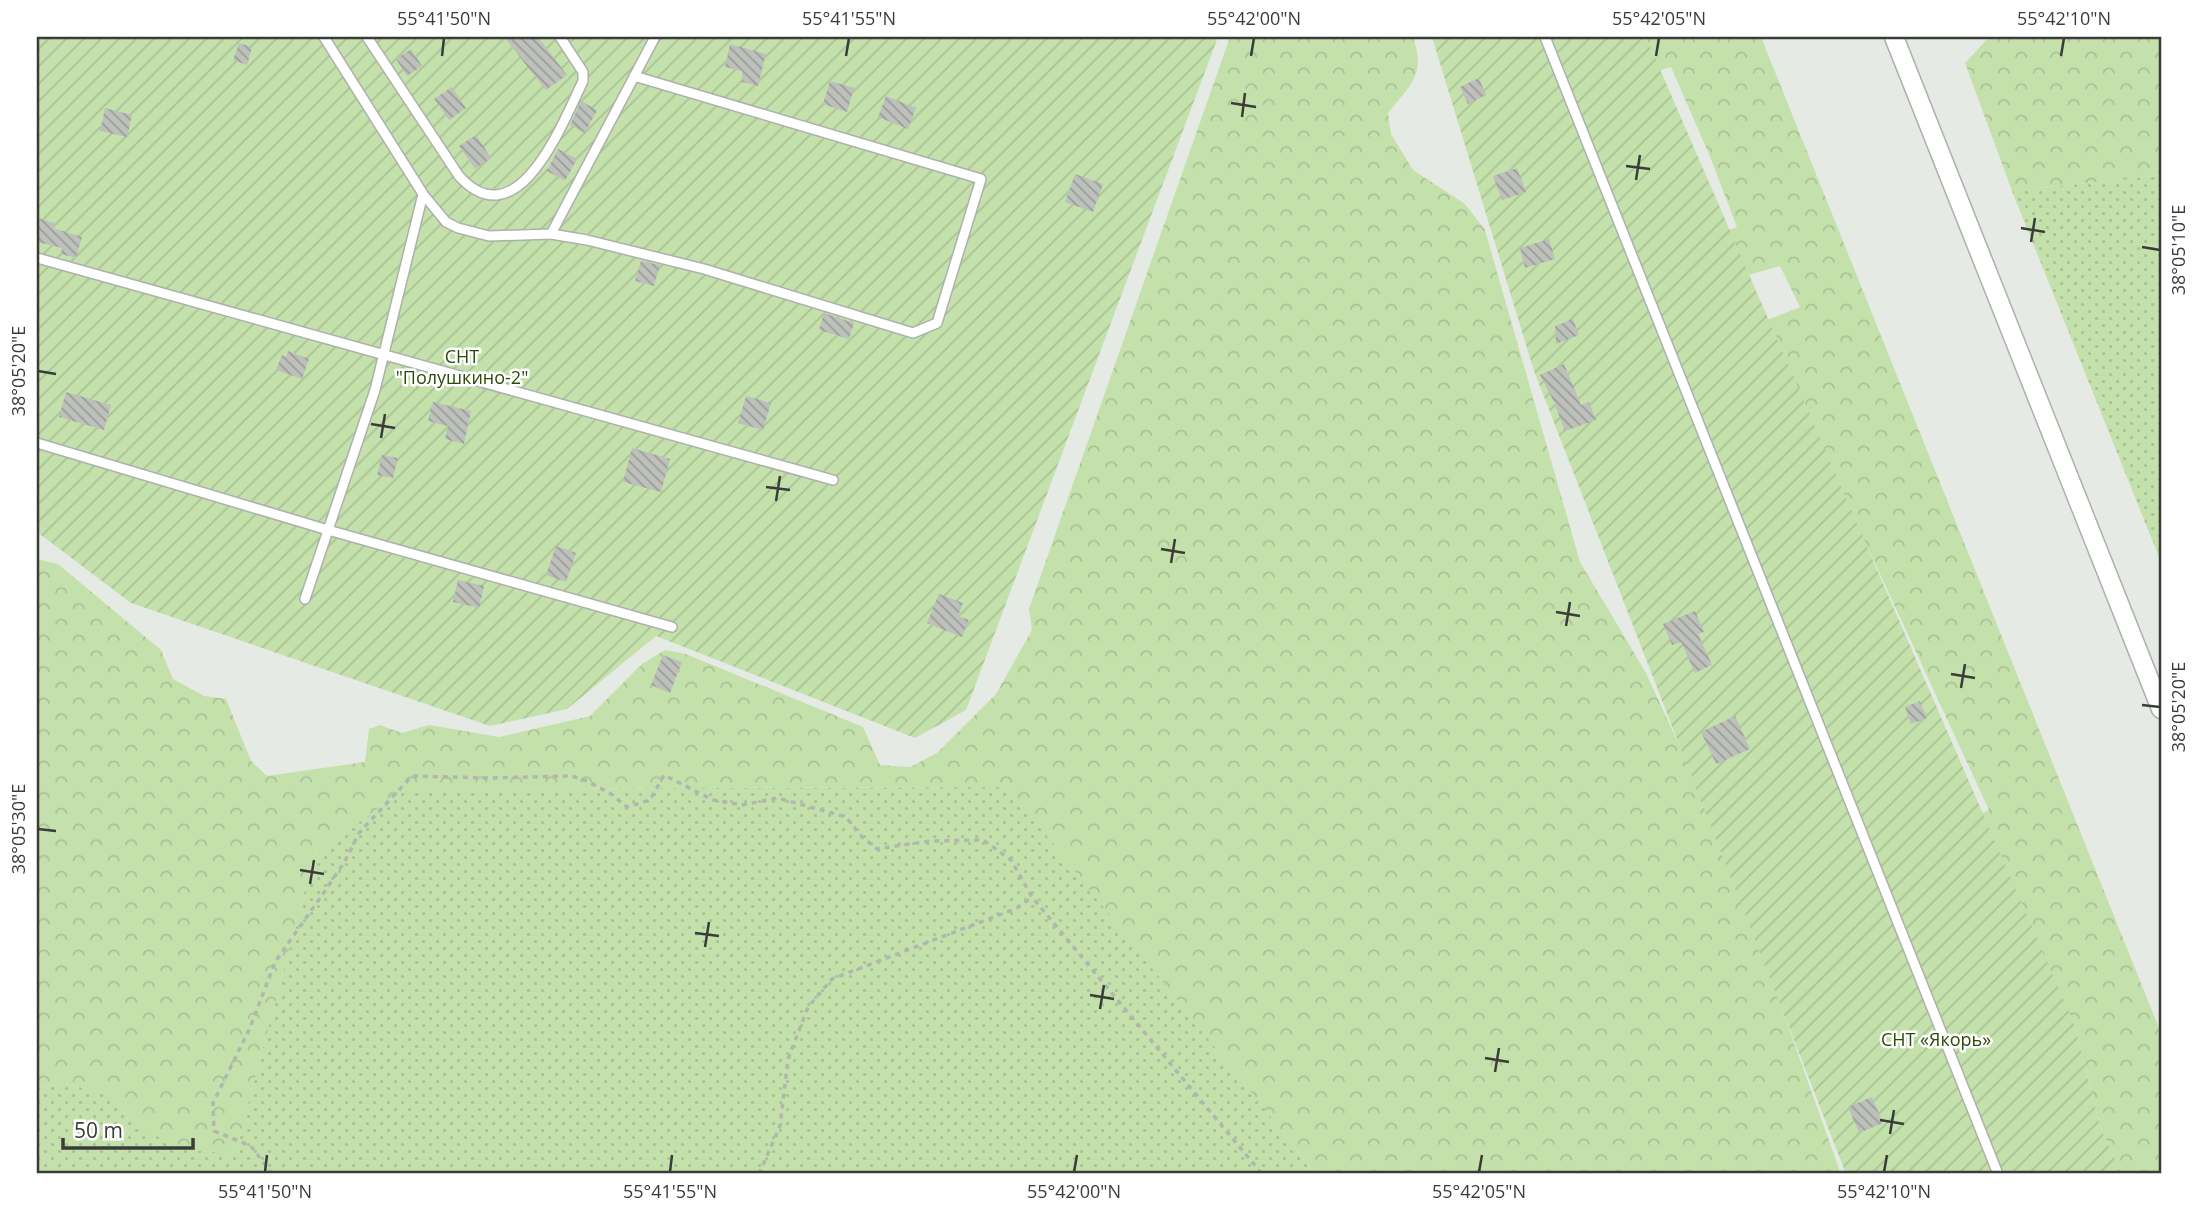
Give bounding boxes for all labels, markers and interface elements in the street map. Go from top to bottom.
text: 55°41'50"N [397,6,491,30]
text: 55°41'55"N [802,6,896,30]
text: 55°42'00"N [1207,6,1301,30]
text: 55°42'05"N [1612,6,1706,30]
text: 55°42'10"N [2017,6,2111,30]
text: 38°05'10"E [2166,205,2190,295]
text: 38°05'20"E [6,326,30,416]
park label: СНТ "Полушкино-2" [396,344,528,389]
text: 38°05'20"E [2166,662,2190,752]
text: 38°05'30"E [6,784,30,874]
park label: СНТ «Якорь» [1881,1027,1991,1051]
scale bar [63,1106,192,1150]
text: 50 m [74,1116,123,1144]
text: 55°41'50"N [218,1179,312,1203]
text: 55°41'55"N [623,1179,717,1203]
text: 55°42'00"N [1027,1179,1121,1203]
text: 55°42'05"N [1432,1179,1526,1203]
text: 55°42'10"N [1837,1179,1931,1203]

